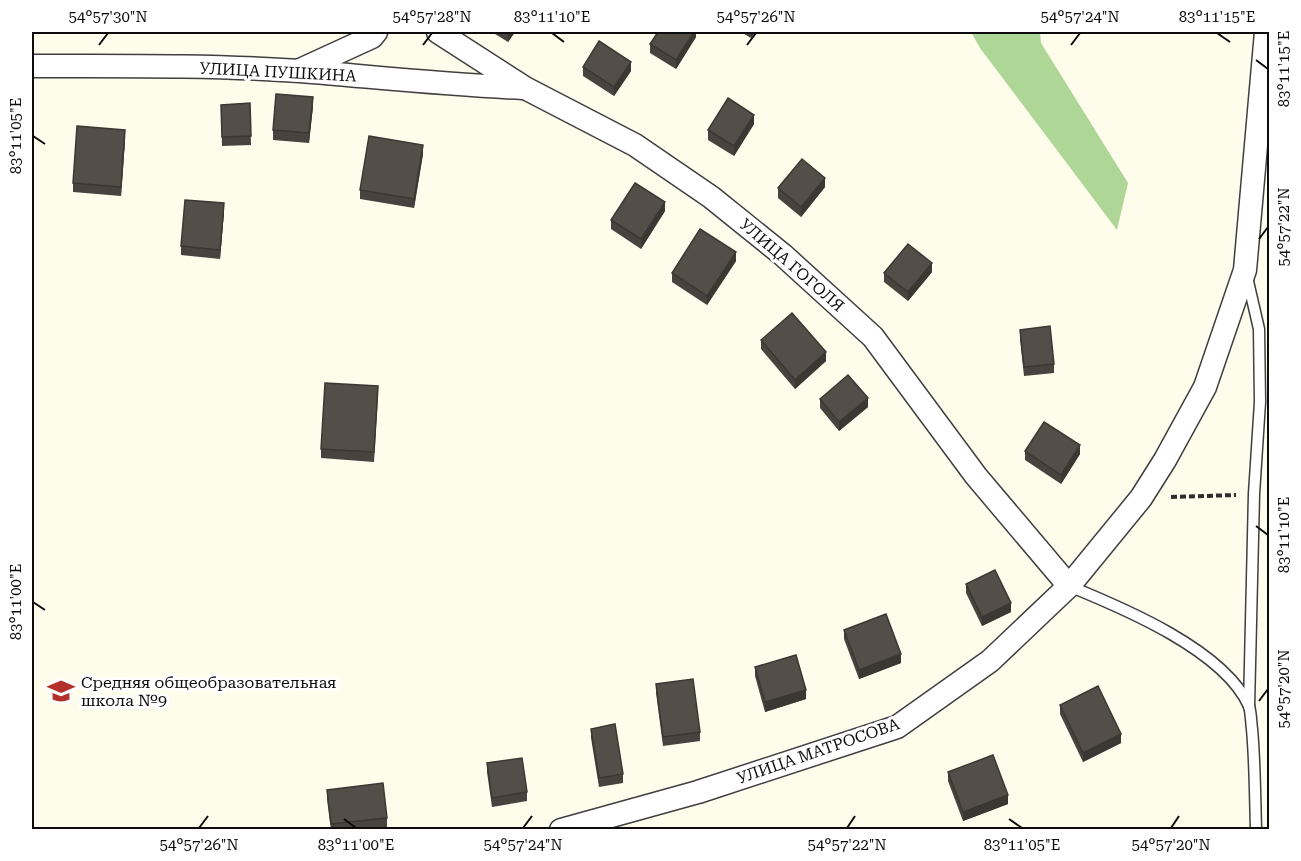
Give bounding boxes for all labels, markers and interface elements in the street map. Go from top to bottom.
text: 54°57'30"N [68,8,148,26]
text: 54°57'28"N [392,8,472,26]
text: 83°11'10"E [514,8,590,26]
text: 54°57'26"N [716,8,796,26]
text: 54°57'24"N [1040,8,1120,26]
text: 83°11'15"E [1179,8,1255,26]
text: 83°11'15"E [1275,31,1293,107]
street label: УЛИЦА ПУШКИНА [199,58,358,86]
text: 83°11'05"E [7,98,25,174]
text: 54°57'22"N [1275,187,1293,267]
street label: УЛИЦА ГОГОЛЯ [736,215,848,315]
text: 83°11'10"E [1275,497,1293,573]
text: 83°11'00"E [7,564,25,640]
text: 54°57'20"N [1275,649,1293,729]
place label: Средняя общеобразовательная школа №9 [81,673,337,710]
school or university icon: Средняя общеобразовательная школа №9 [46,676,76,706]
street label: УЛИЦА МАТРОСОВА [734,714,903,788]
text: 54°57'26"N [159,836,239,854]
text: 83°11'00"E [318,836,394,854]
text: 54°57'24"N [483,836,563,854]
text: 54°57'22"N [807,836,887,854]
text: 83°11'05"E [984,836,1060,854]
text: 54°57'20"N [1131,836,1211,854]

